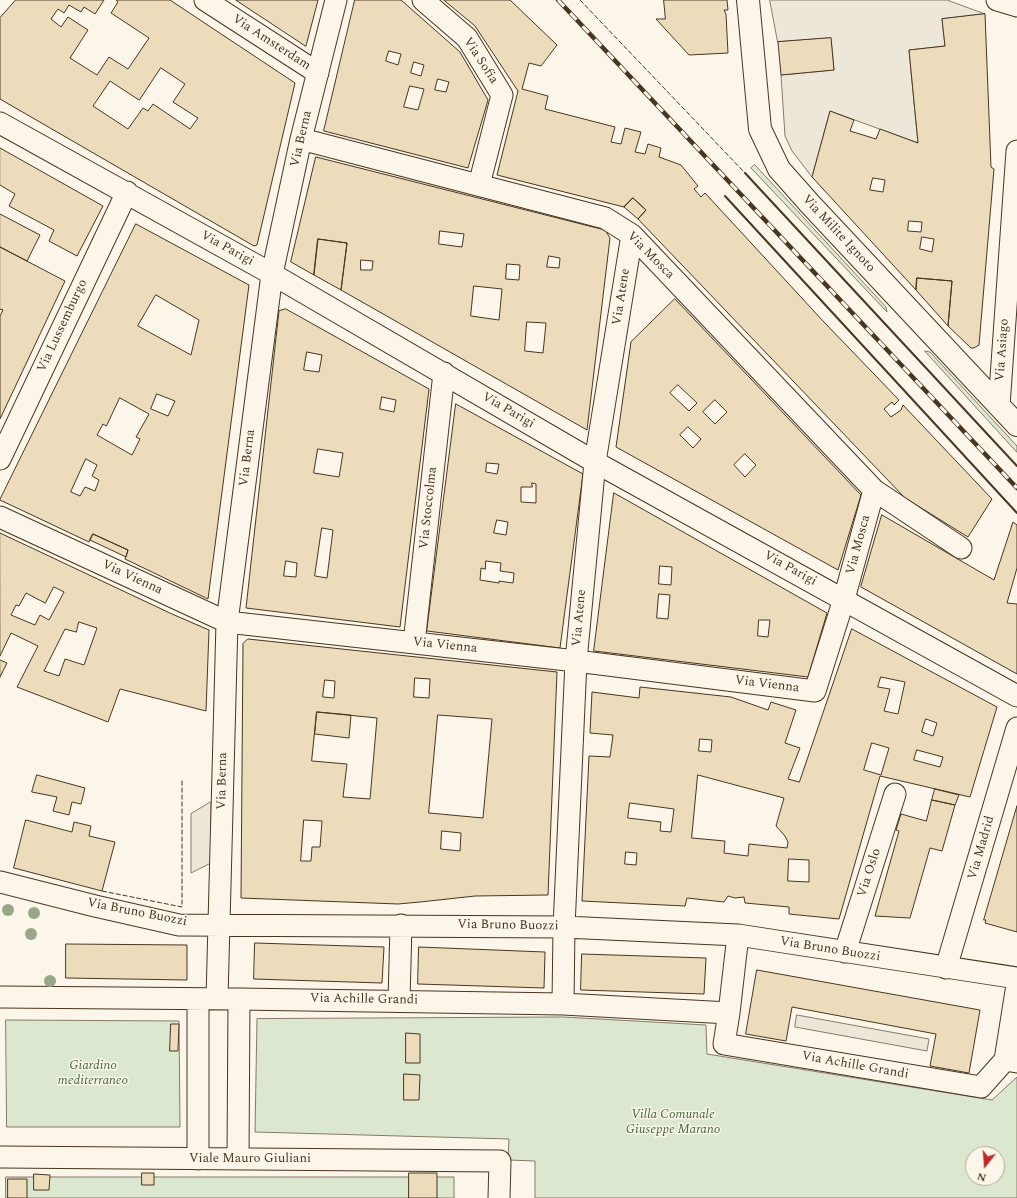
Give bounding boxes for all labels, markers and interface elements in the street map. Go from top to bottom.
street label: Via Amsterdam [229,12,313,74]
street label: Via Sofia [459,35,501,87]
street label: Via Berna [288,109,316,169]
street label: Via Milite Ignoto [798,192,878,276]
street label: Via Parigi [198,228,256,270]
street label: Via Mosca [623,229,677,283]
street label: Via Atene [610,267,634,327]
street label: Via Lussemburgo [35,277,91,375]
street label: Via Asiago [993,318,1013,382]
street label: Via Parigi [479,390,537,432]
street label: Via Berna [237,429,259,487]
street label: Via Stoccolma [417,466,441,550]
street label: Via Mosca [844,514,874,576]
street label: Via Parigi [761,548,819,590]
street label: Via Vienna [99,557,165,599]
street label: Via Atene [570,589,590,647]
street label: Via Vienna [412,635,478,657]
street label: Via Vienna [734,673,800,697]
street label: Via Berna [215,752,231,810]
street label: Via Madrid [965,814,999,882]
street label: Via Oslo [855,847,885,899]
street label: Via Bruno Buozzi [86,896,188,930]
street label: Via Bruno Buozzi [457,917,559,935]
street label: Via Bruno Buozzi [779,934,881,966]
street label: Via Achille Grandi [310,991,418,1009]
street label: Via Achille Grandi [800,1049,910,1083]
park label: Giardino mediterraneo [58,1058,128,1089]
park label: Villa Comunale Giuseppe Marano [626,1107,720,1138]
north arrow [965,1146,1005,1186]
street label: Viale Mauro Giuliani [189,1151,311,1167]
text: N [975,1168,988,1186]

